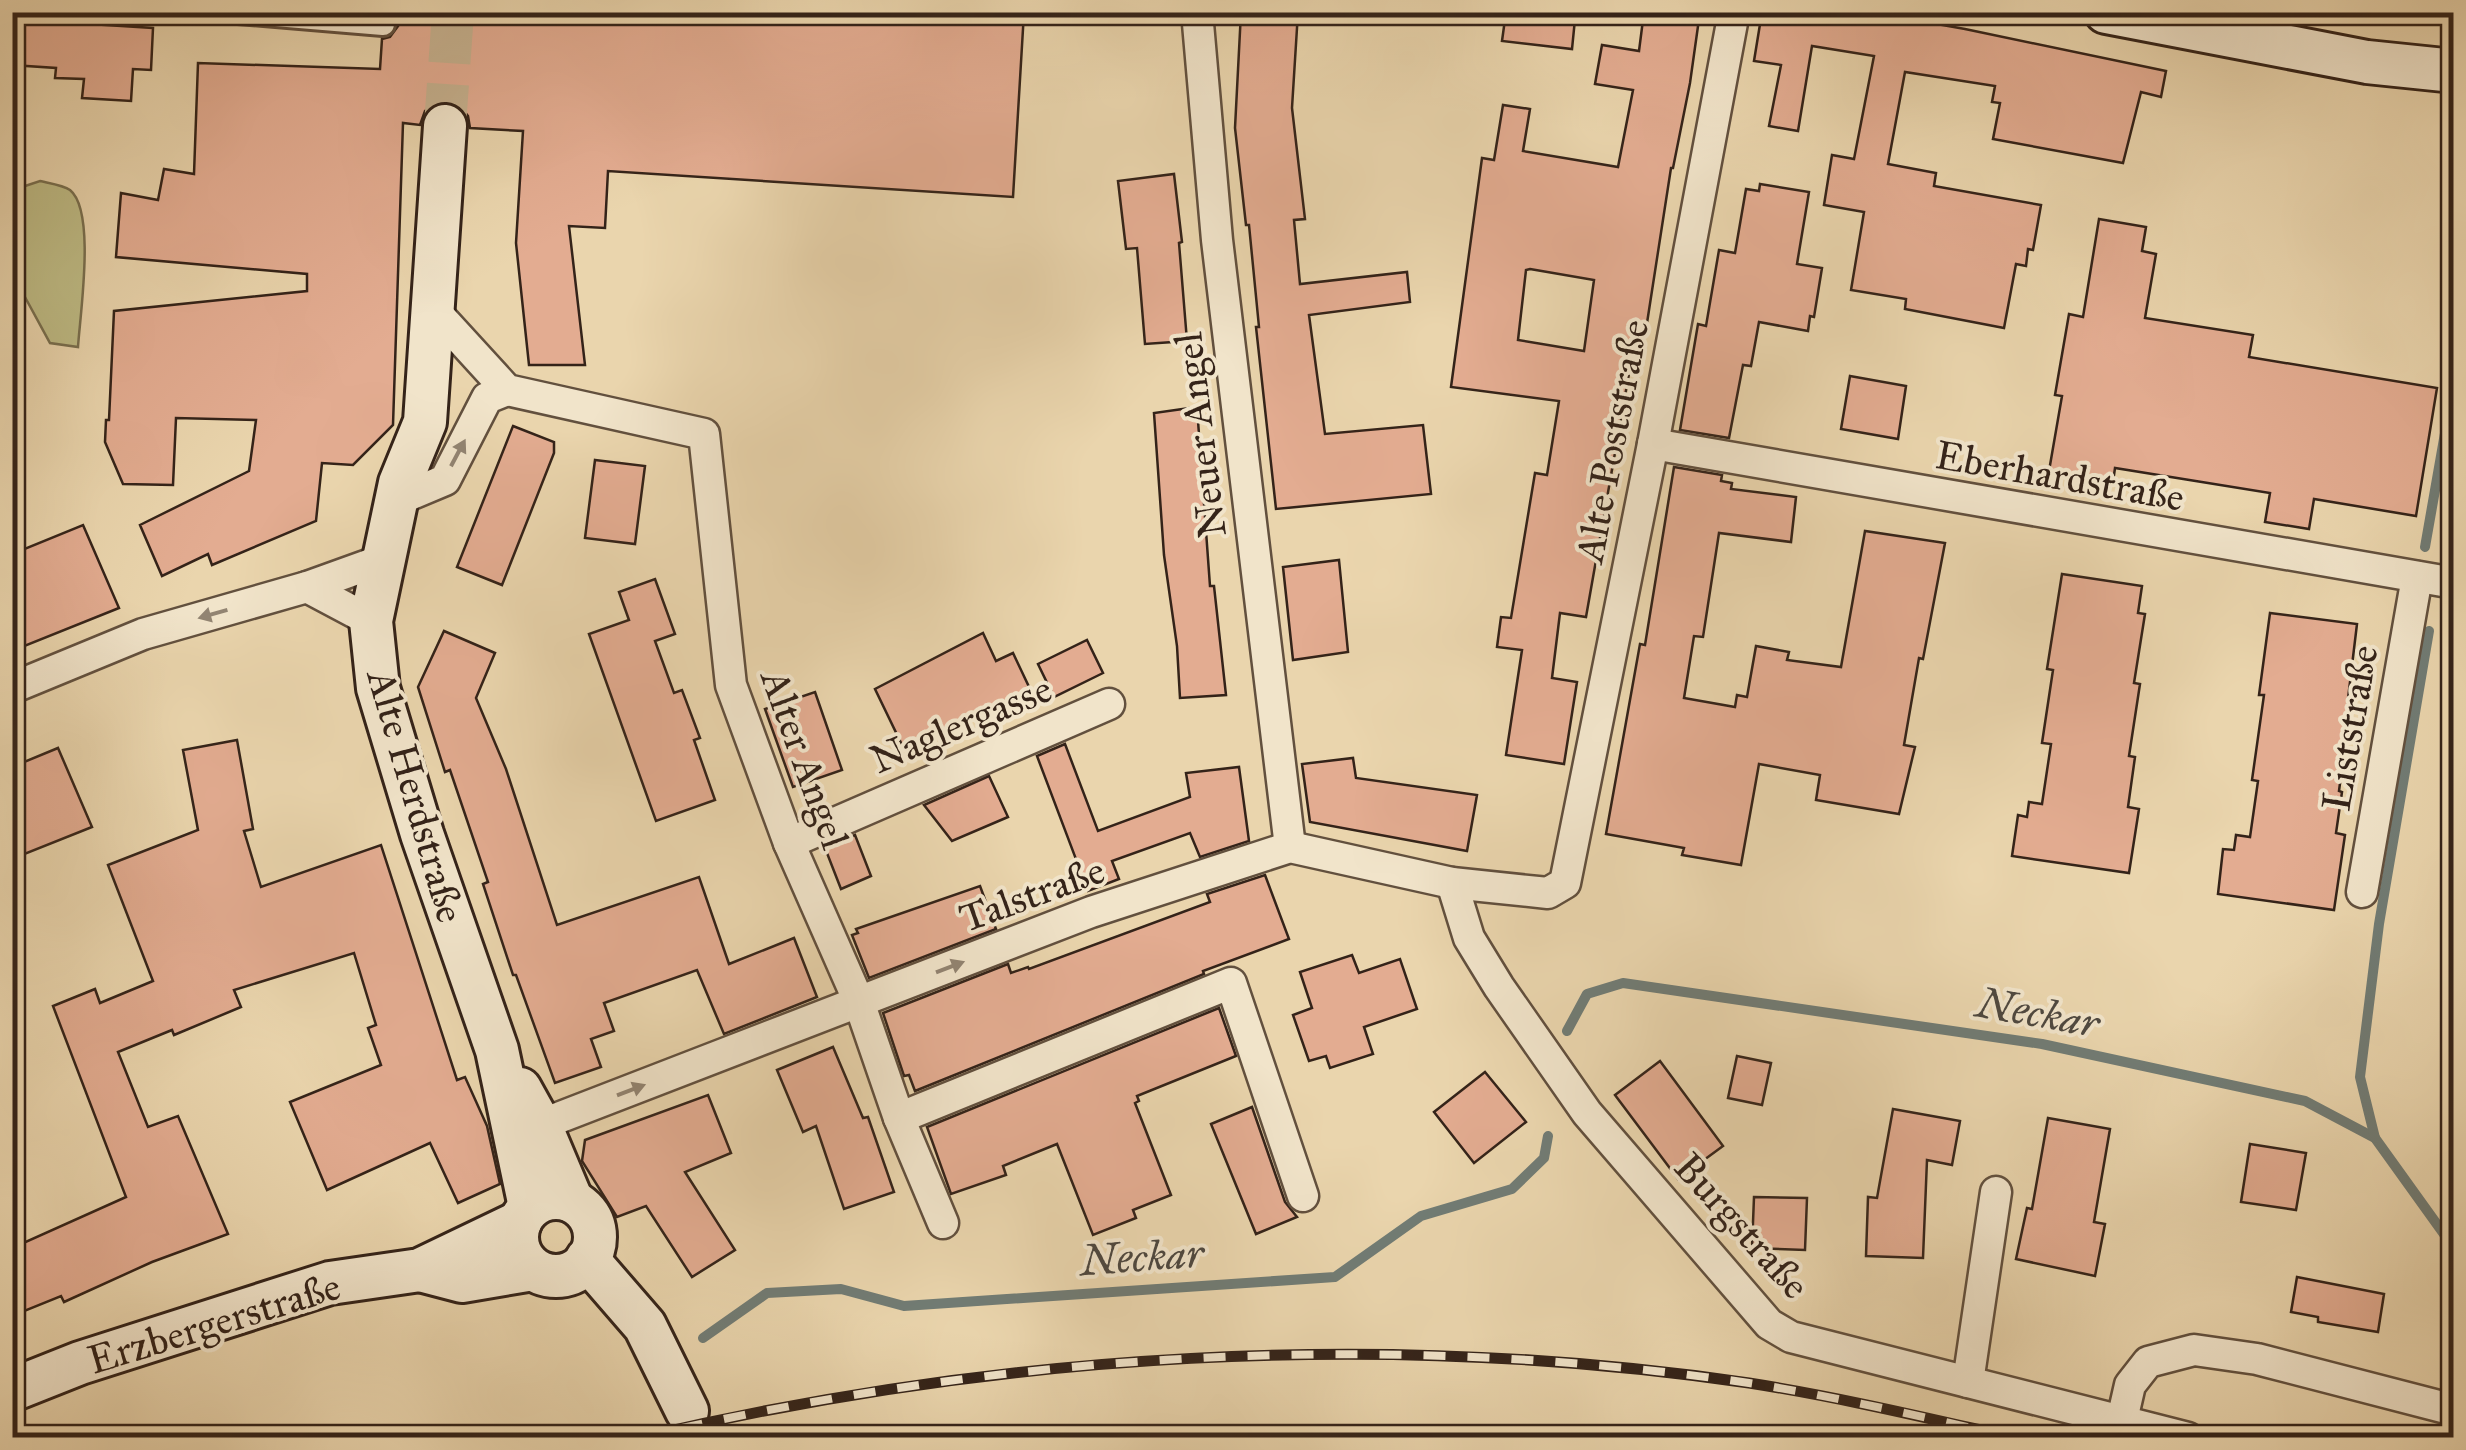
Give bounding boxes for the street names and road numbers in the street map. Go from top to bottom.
street label: Alte Poststraße [1564,315,1660,568]
street label: Neuer Angel [1163,329,1237,540]
street label: Eberhardstraße [1932,430,2188,522]
street label: Liststraße [2311,641,2389,815]
street label: Alter Angel [749,661,860,855]
street label: Alte Herdstraße [356,662,475,928]
street label: Naglergasse [863,664,1059,784]
street label: Talstraße [953,845,1111,943]
street label: Burgstraße [1664,1143,1820,1309]
street label: Erzbergerstraße [82,1261,346,1385]

